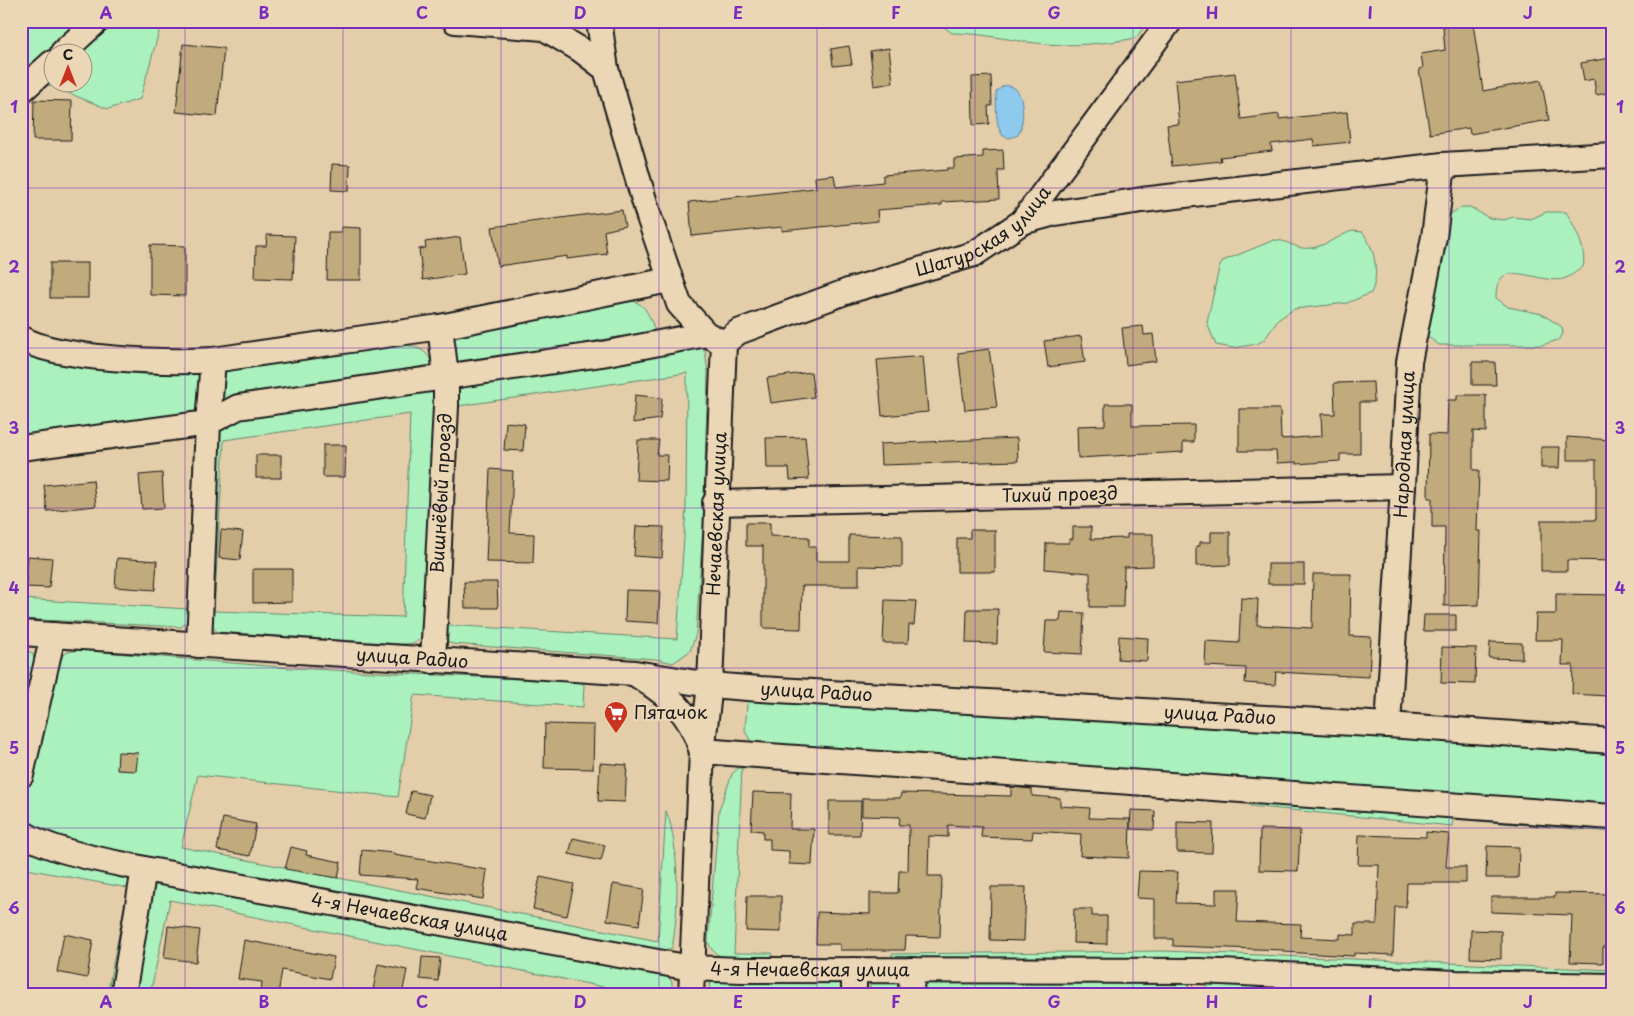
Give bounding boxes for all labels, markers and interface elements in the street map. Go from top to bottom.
text: A [100,0,113,24]
text: B [259,0,270,24]
text: C [416,0,428,24]
text: D [574,0,586,24]
text: E [733,0,743,24]
text: F [891,0,901,24]
text: G [1047,0,1061,24]
text: H [1206,0,1218,24]
text: I [1367,0,1373,24]
text: J [1523,0,1533,24]
north arrow [42,42,92,92]
text: С [63,44,73,65]
text: 1 [10,94,18,118]
text: 1 [1616,94,1624,118]
street label: Шатурская улица [912,179,1057,283]
text: 2 [8,254,20,278]
text: 2 [1614,254,1626,278]
street label: Народная улица [1386,370,1421,519]
street label: Вишнёвый проезд [423,412,458,574]
text: 3 [9,415,19,439]
text: 3 [1615,415,1625,439]
street label: Нечаевская улица [699,431,732,596]
street label: Тихий проезд [1002,479,1118,508]
text: 4 [9,575,20,599]
text: 4 [1615,575,1626,599]
street label: улица Радио [355,640,469,674]
street label: улица Радио [760,674,873,707]
street label: улица Радио [1163,697,1277,731]
place label: Пятачок [634,698,708,725]
supermarket icon: Пятачок [603,700,629,734]
text: 5 [9,735,19,759]
text: 5 [1615,735,1625,759]
street label: 4-я Нечаевская улица [309,885,511,947]
text: 6 [8,895,20,919]
text: 6 [1614,895,1626,919]
street label: 4-я Нечаевская улица [710,954,910,982]
text: A [100,989,113,1013]
text: B [259,989,270,1013]
text: C [416,989,428,1013]
text: D [574,989,586,1013]
text: E [733,989,743,1013]
text: F [891,989,901,1013]
text: G [1047,989,1061,1013]
text: H [1206,989,1218,1013]
text: I [1367,989,1373,1013]
text: J [1523,989,1533,1013]

